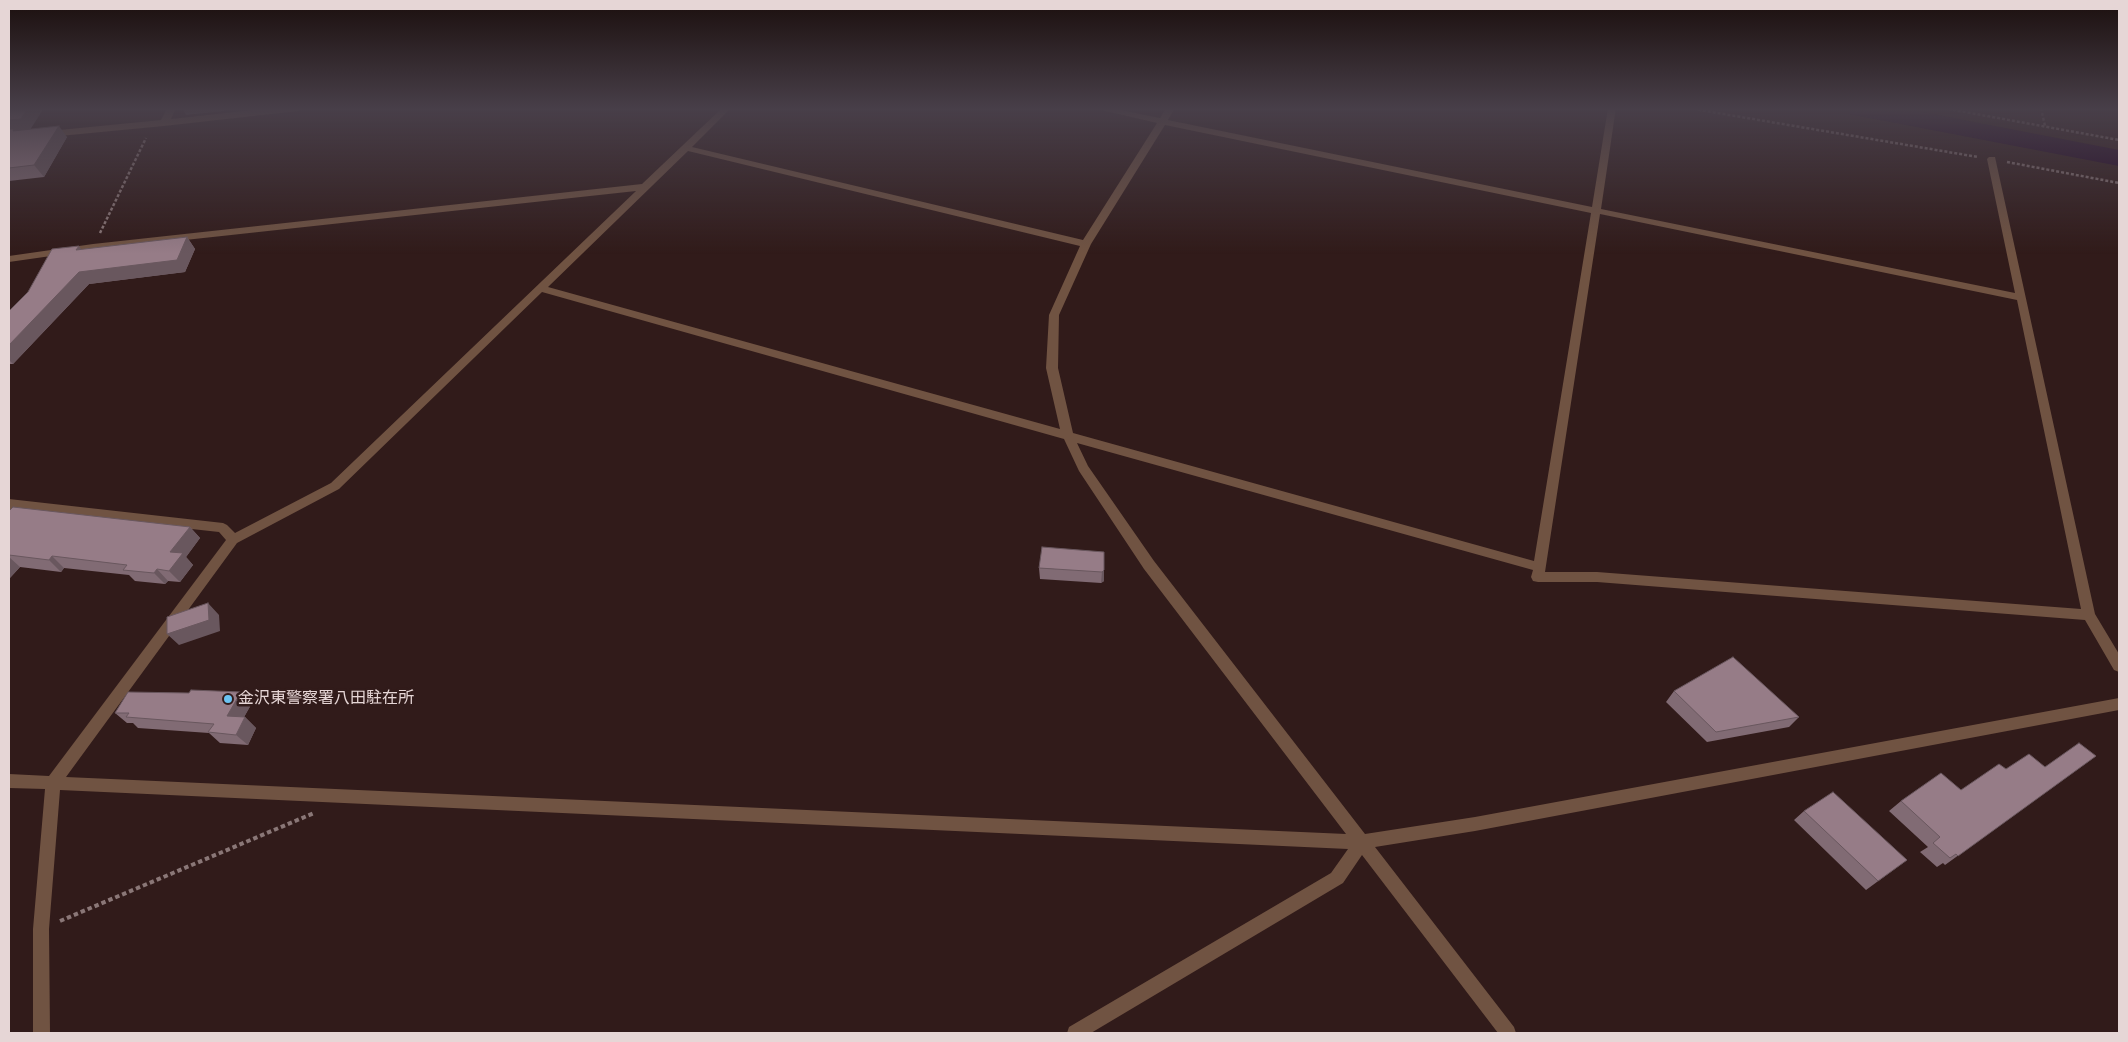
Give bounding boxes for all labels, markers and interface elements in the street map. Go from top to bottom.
place label: 金沢東警察署八田駐在所 [238,689,414,709]
marker: 金沢東警察署八田駐在所 [222,693,234,705]

